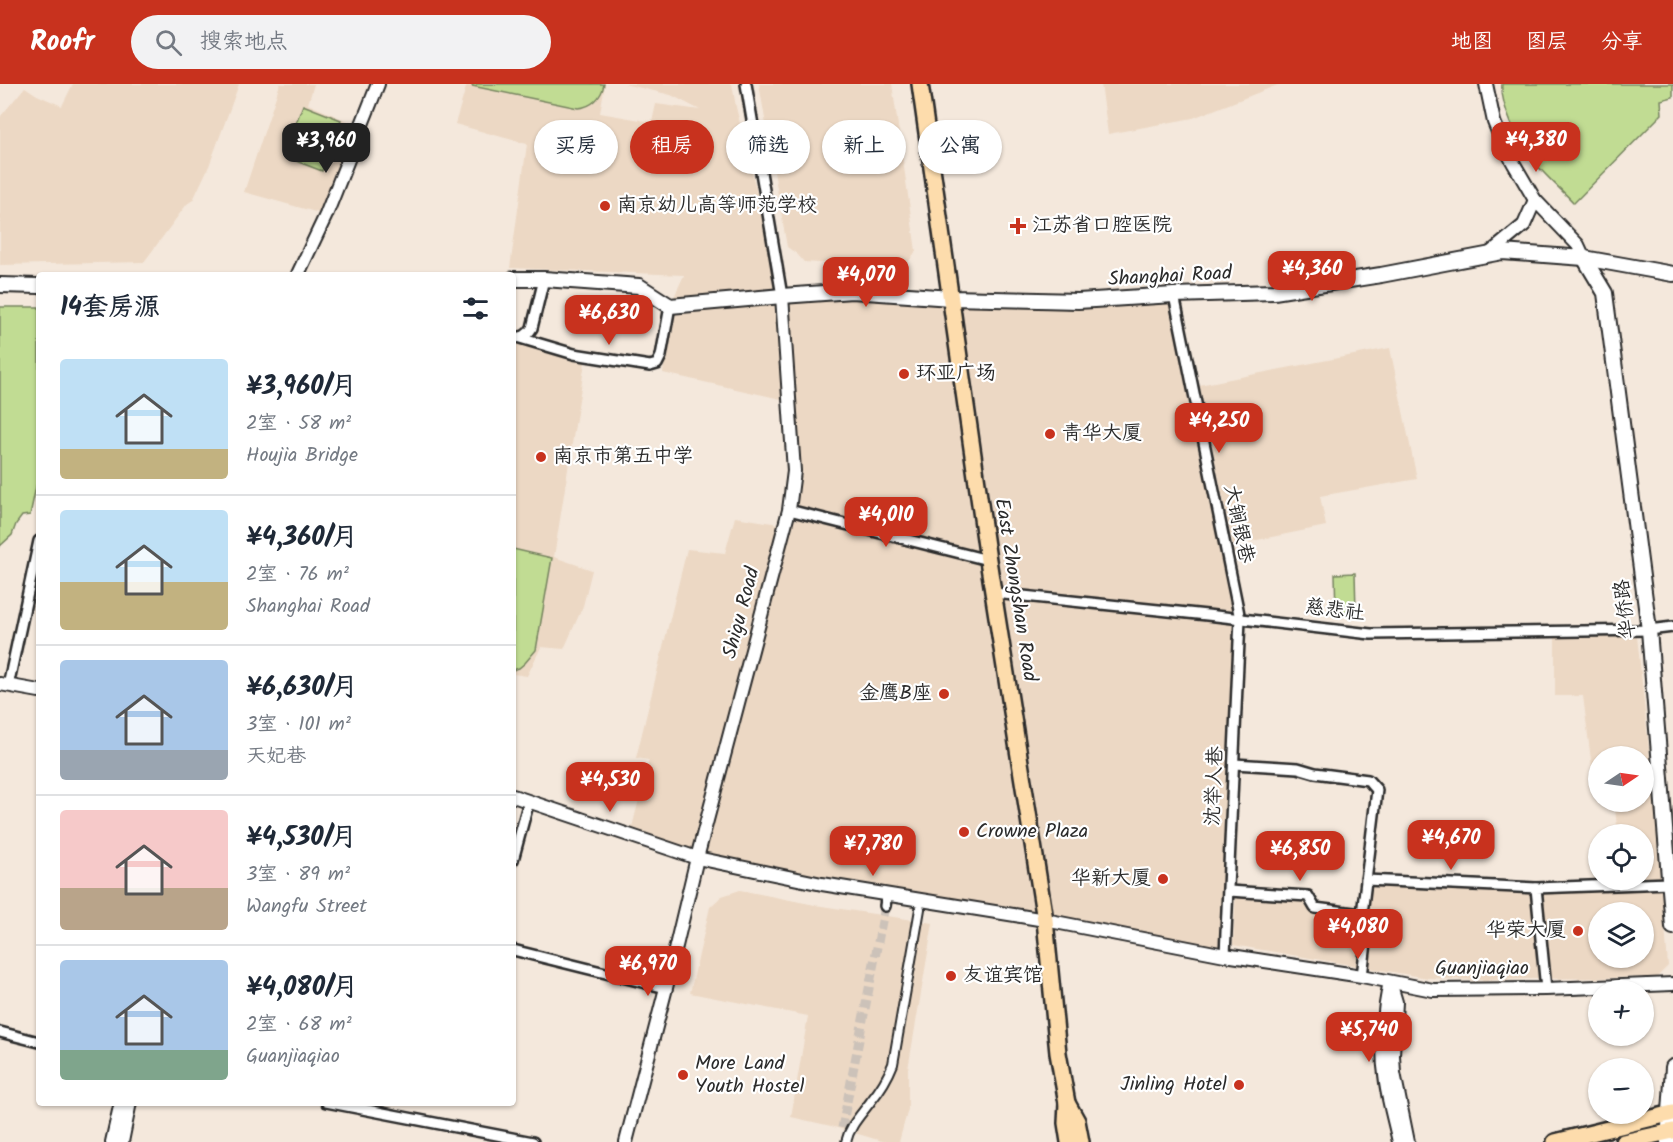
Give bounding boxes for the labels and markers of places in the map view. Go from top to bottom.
pin: ¥4,380 [1487,122,1585,173]
pin: ¥3,960 [277,123,375,174]
place label: 南京幼儿高等师范学校 [617,190,817,222]
marker: 南京幼儿高等师范学校 [598,199,612,213]
place label: 江苏省口腔医院 [1032,210,1172,242]
marker: 江苏省口腔医院 [1009,217,1027,235]
pin: ¥4,360 [1263,251,1361,302]
pin: ¥4,070 [817,257,915,308]
pin: ¥6,630 [560,295,658,346]
place label: 环亚广场 [916,358,996,390]
marker: 环亚广场 [897,367,911,381]
pin: ¥4,250 [1170,403,1268,454]
place label: 青华大厦 [1062,418,1142,450]
marker: 青华大厦 [1043,427,1057,441]
place label: 南京市第五中学 [553,441,693,473]
marker: 南京市第五中学 [534,450,548,464]
pin: ¥4,010 [837,497,935,548]
place label: 金鹰B座 [859,678,932,710]
marker: 金鹰B座 [937,687,951,701]
pin: ¥4,530 [561,762,659,813]
place label: Crowne Plaza [976,816,1088,848]
pin: ¥4,670 [1402,820,1500,871]
marker: Crowne Plaza [957,825,971,839]
pin: ¥7,780 [824,826,922,877]
pin: ¥6,850 [1251,831,1349,882]
place label: 华新大厦 [1071,863,1151,895]
marker: 华新大厦 [1156,872,1170,886]
pin: ¥4,080 [1309,909,1407,960]
place label: 华荣大厦 [1486,915,1566,947]
marker: 华荣大厦 [1571,924,1585,938]
pin: ¥6,970 [599,946,697,997]
place label: 友谊宾馆 [963,960,1043,992]
marker: 友谊宾馆 [944,969,958,983]
pin: ¥5,740 [1320,1012,1418,1063]
place label: More Land Youth Hostel [695,1048,804,1103]
marker: More Land Youth Hostel [676,1068,690,1082]
place label: Jinling Hotel [1120,1069,1227,1101]
marker: Jinling Hotel [1232,1078,1246,1092]

